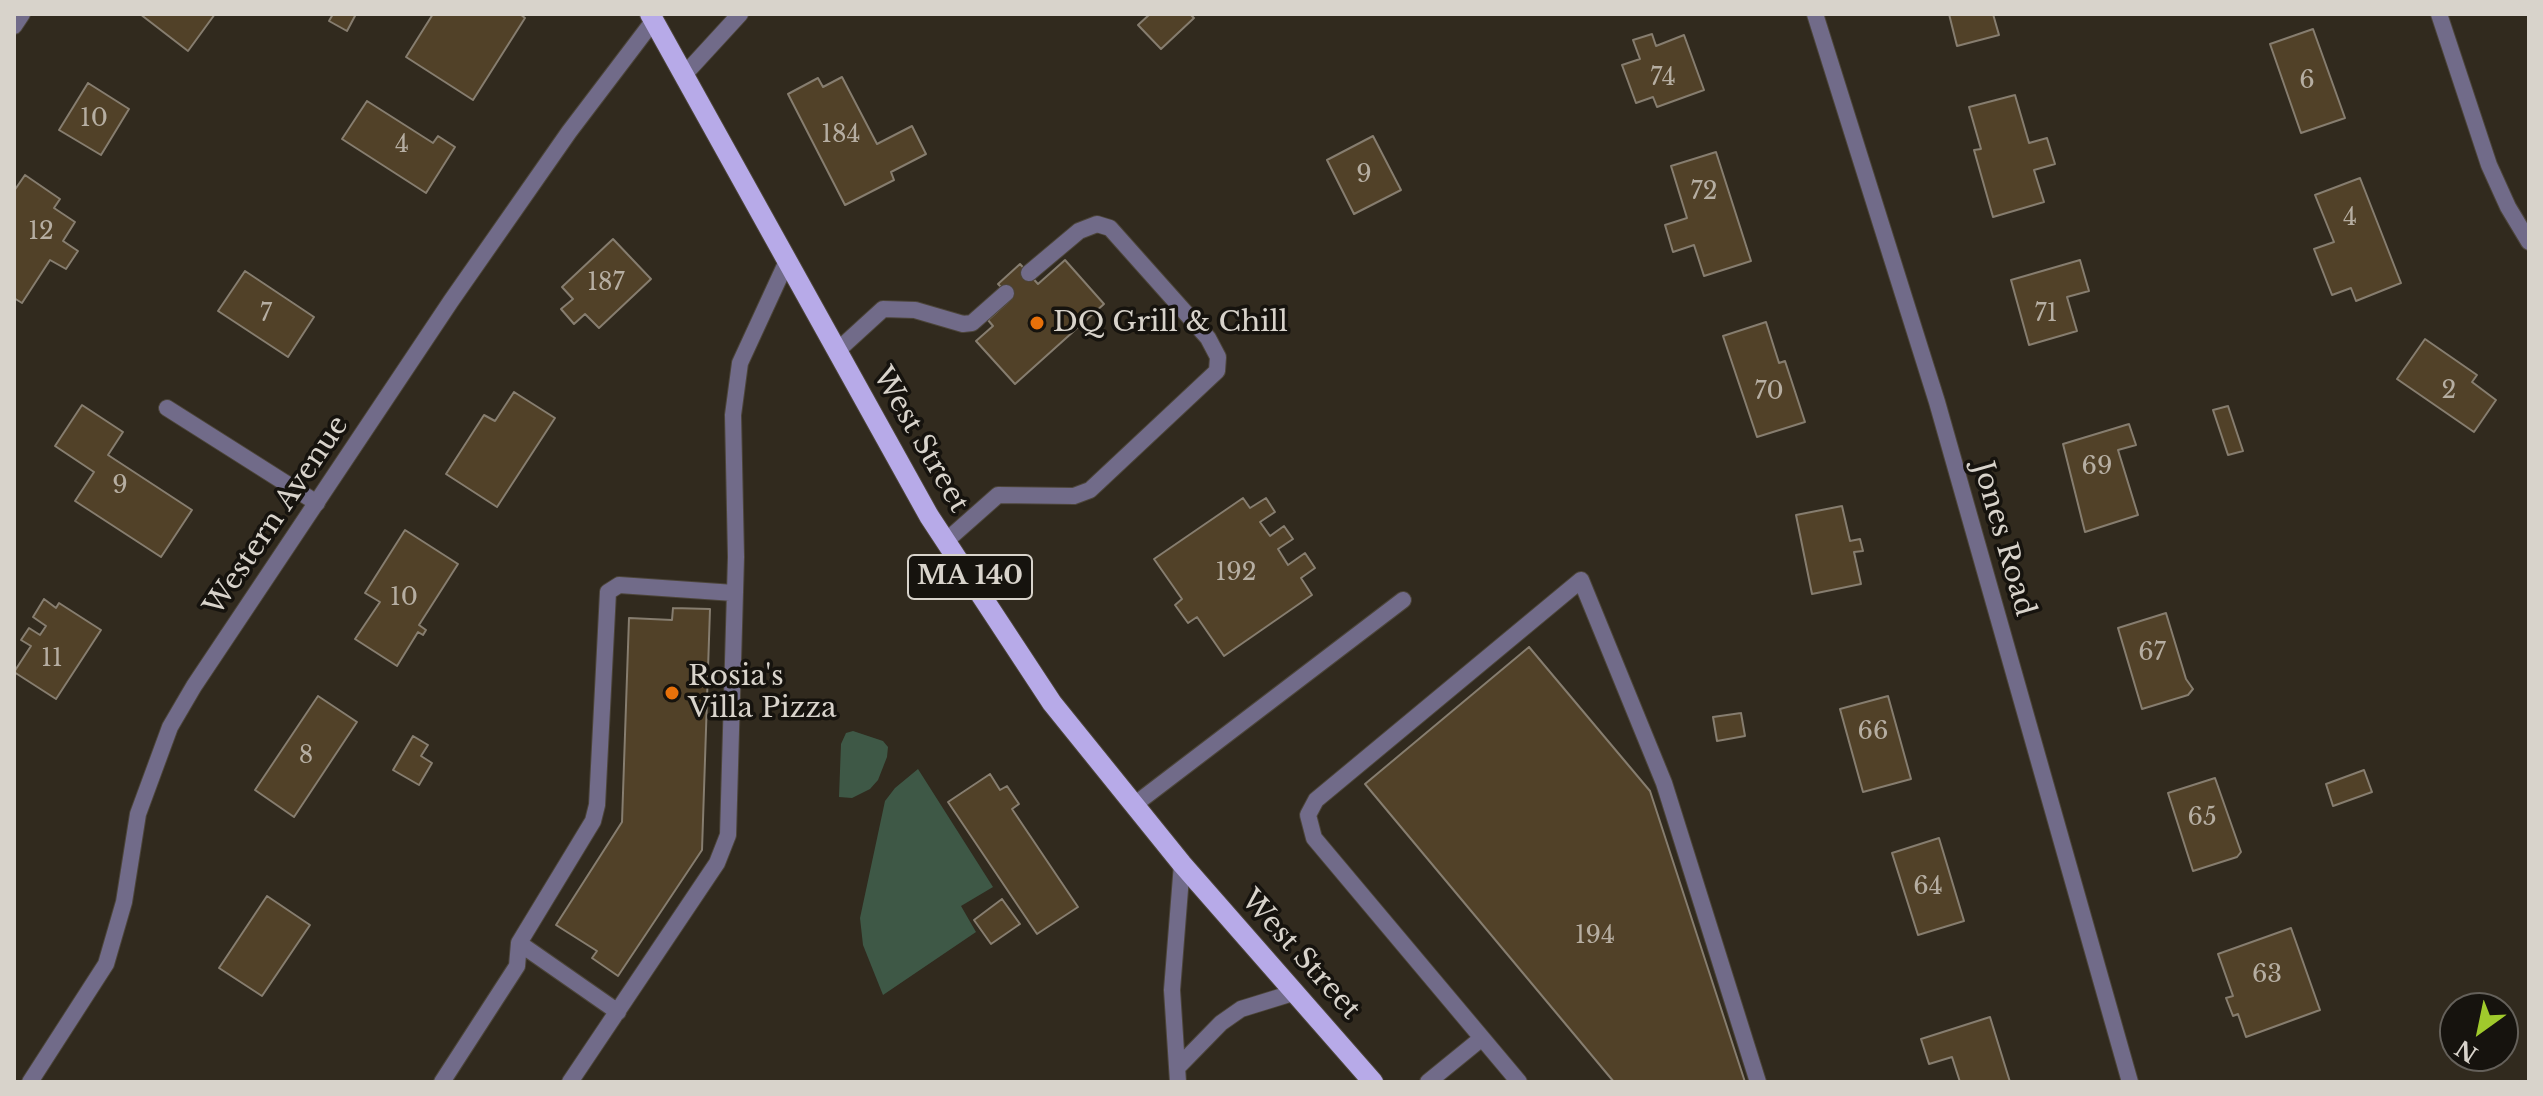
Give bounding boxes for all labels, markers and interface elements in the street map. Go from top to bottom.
house number: 74 [1650,64,1676,92]
house number: 6 [2299,67,2315,95]
house number: 10 [80,105,108,133]
house number: 184 [821,121,861,149]
house number: 4 [395,131,409,159]
house number: 9 [1356,161,1372,189]
house number: 72 [1691,178,1717,206]
house number: 4 [2343,204,2357,232]
house number: 12 [28,218,54,246]
house number: 187 [587,269,625,297]
house number: 7 [260,300,272,328]
house number: 71 [2035,300,2057,328]
place label: DQ Grill & Chill [1053,306,1288,340]
marker: DQ Grill & Chill [1028,314,1046,332]
street label: West Street [865,361,975,519]
house number: 2 [2442,377,2456,405]
house number: 70 [1754,378,1784,406]
street label: Western Avenue [198,410,356,622]
house number: 69 [2082,453,2112,481]
street label: Jones Road [1965,458,2041,620]
house number: 9 [112,472,128,500]
road number: MA 140 [908,555,1032,599]
house number: 192 [1216,559,1256,587]
house number: 10 [390,584,418,612]
house number: 67 [2138,639,2166,667]
house number: 11 [41,645,63,673]
place label: Rosia's Villa Pizza [688,660,836,726]
marker: Rosia's Villa Pizza [663,684,681,702]
house number: 66 [1858,718,1888,746]
house number: 8 [299,742,313,770]
house number: 65 [2187,804,2217,832]
house number: 64 [1913,873,1943,901]
street label: West Street [1233,883,1367,1027]
house number: 194 [1575,922,1615,950]
house number: 63 [2252,961,2282,989]
north arrow [2439,992,2519,1072]
text: N [2451,1034,2483,1068]

